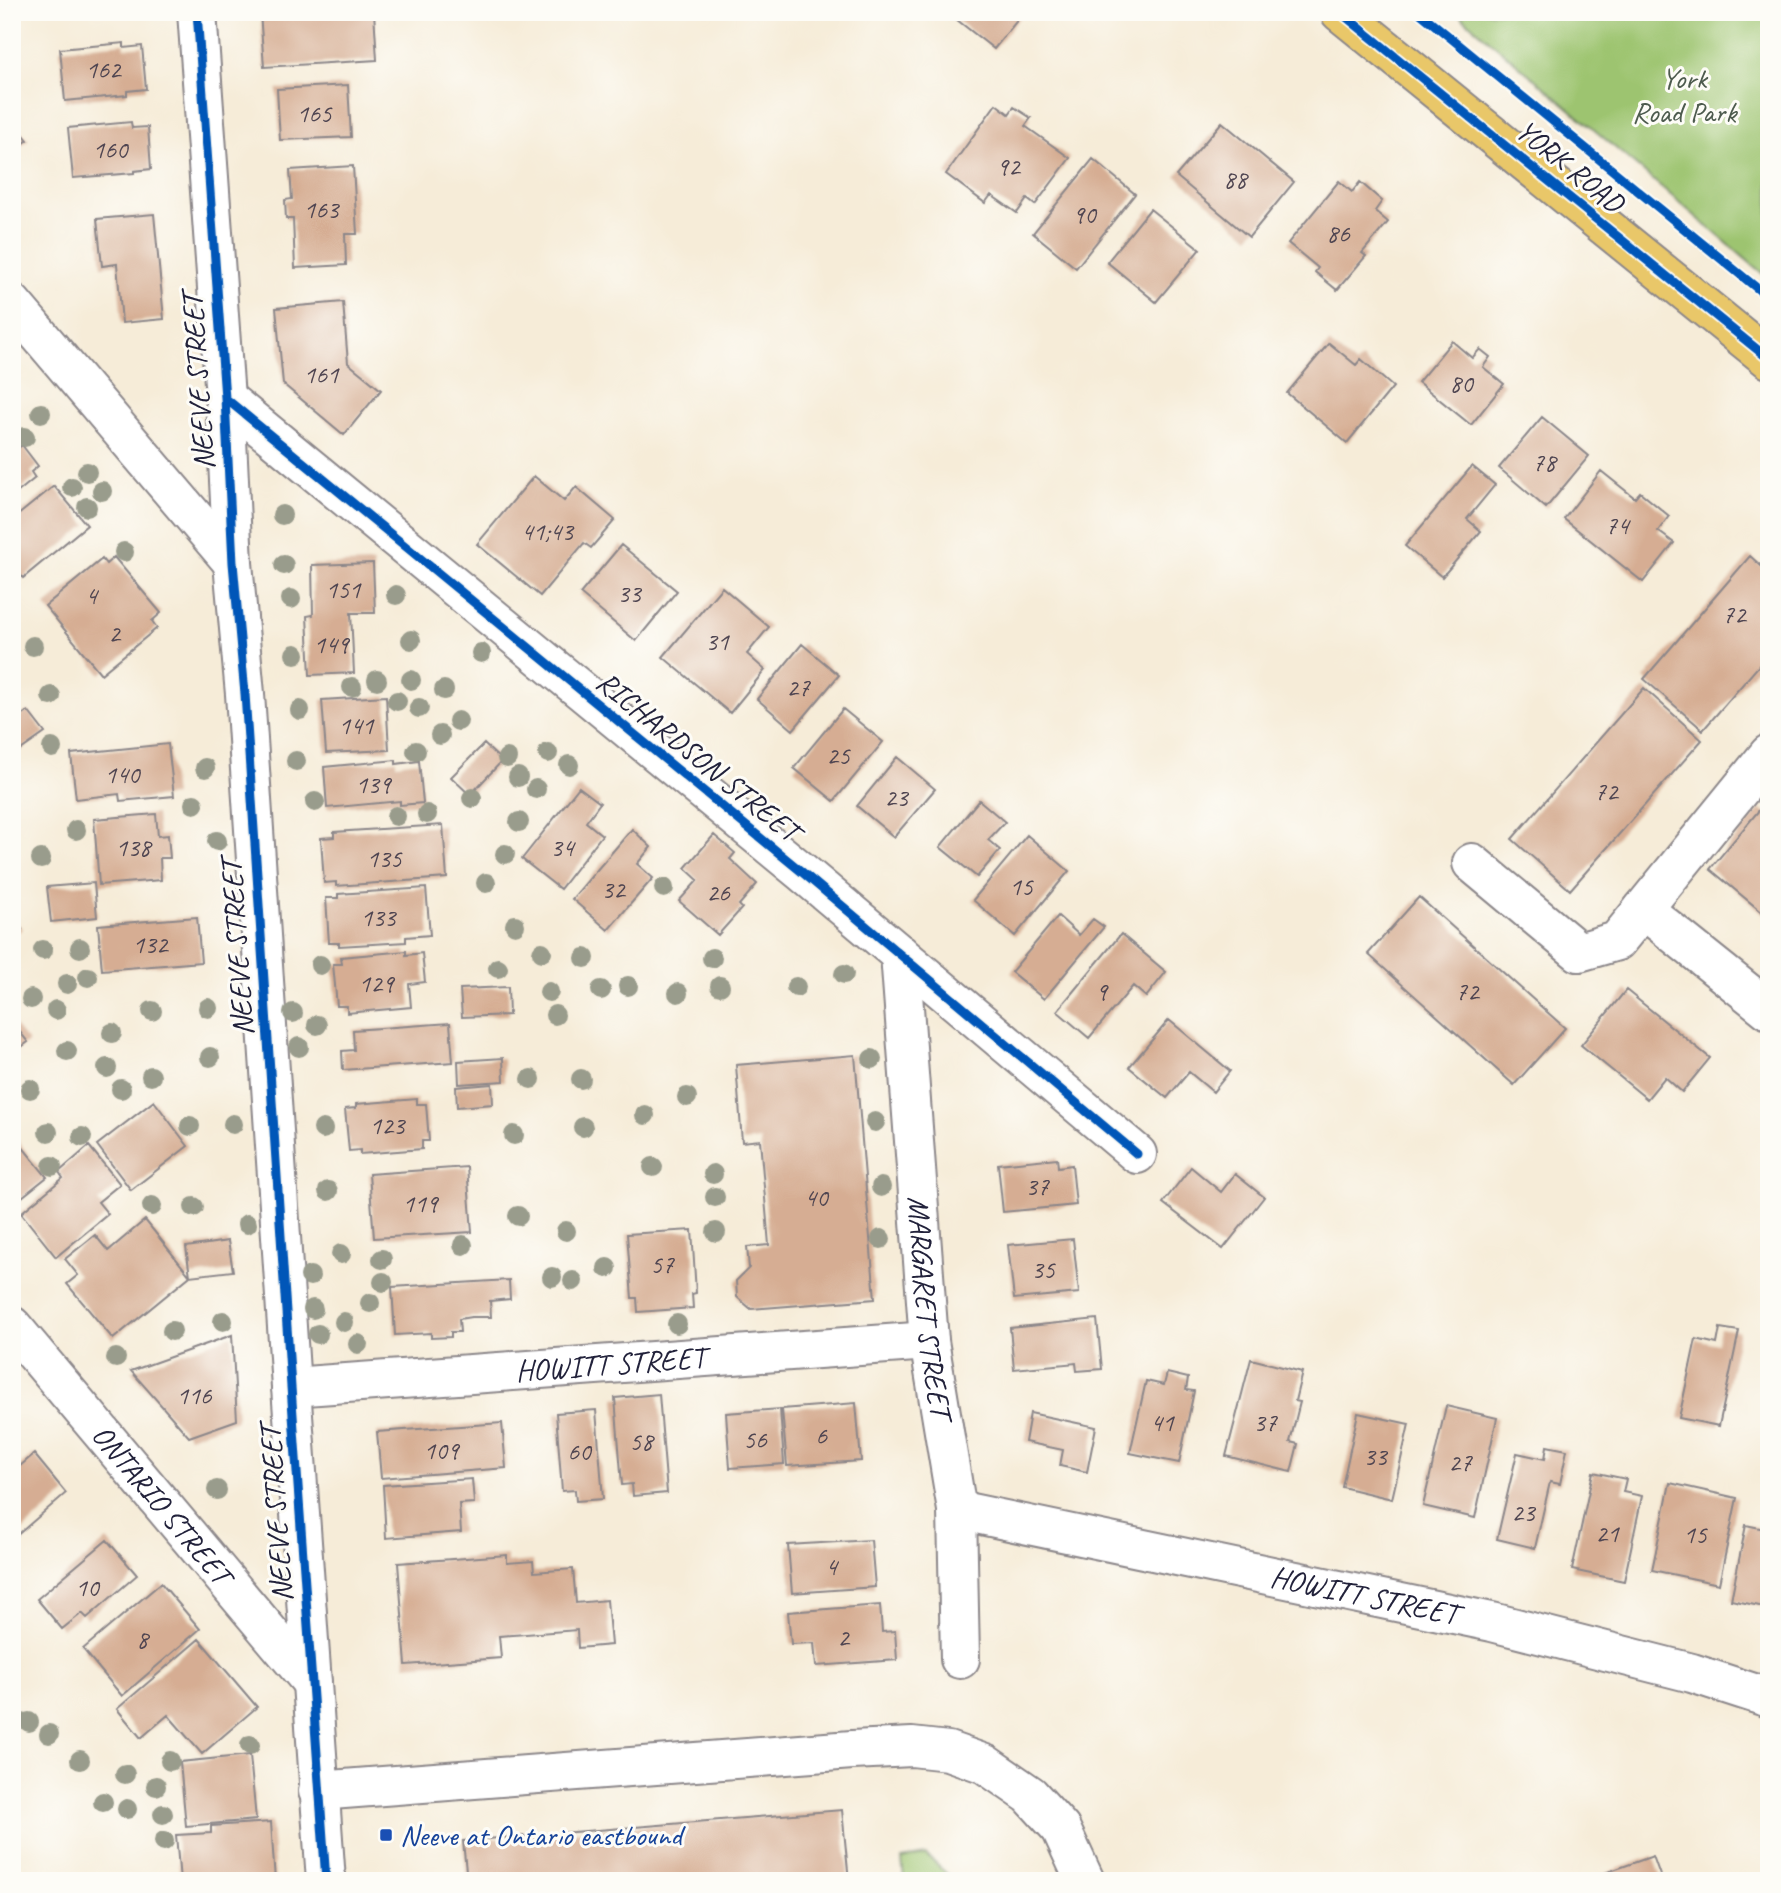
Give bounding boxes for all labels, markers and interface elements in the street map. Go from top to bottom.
house number: 162 [85,53,123,86]
park label: York Road Park [1632,59,1738,131]
house number: 165 [296,97,333,130]
street label: YORK ROAD [1508,111,1634,223]
house number: 160 [92,133,130,166]
house number: 92 [996,150,1022,183]
house number: 88 [1223,163,1249,196]
house number: 163 [303,193,341,226]
house number: 90 [1072,198,1098,231]
house number: 86 [1326,217,1351,250]
street label: NEEVE STREET [172,286,223,471]
house number: 161 [303,358,340,391]
house number: 80 [1449,367,1475,400]
house number: 78 [1532,446,1558,479]
house number: 74 [1605,509,1631,542]
house number: 41;43 [521,515,575,548]
house number: 151 [325,573,362,606]
house number: 33 [617,577,643,610]
house number: 4 [85,579,99,612]
house number: 72 [1722,598,1748,631]
house number: 2 [108,617,122,650]
house number: 31 [705,625,730,658]
house number: 149 [313,628,351,661]
street label: RICHARDSON STREET [589,663,813,854]
house number: 27 [786,671,811,704]
house number: 141 [338,709,375,742]
house number: 25 [826,739,851,772]
house number: 140 [104,758,142,791]
house number: 139 [355,768,393,801]
house number: 72 [1594,775,1620,808]
house number: 23 [884,781,910,814]
house number: 138 [115,831,153,864]
house number: 34 [550,831,576,864]
house number: 135 [366,842,403,875]
street label: NEEVE STREET [211,852,262,1037]
house number: 15 [1009,870,1034,903]
house number: 32 [601,873,627,906]
house number: 26 [706,876,731,909]
house number: 133 [360,901,398,934]
house number: 132 [132,928,170,961]
house number: 129 [358,967,396,1000]
house number: 9 [1095,975,1109,1008]
house number: 72 [1455,975,1481,1008]
house number: 123 [369,1109,407,1142]
house number: 37 [1025,1170,1050,1203]
house number: 40 [804,1181,830,1214]
house number: 119 [402,1187,440,1220]
street label: MARGARET STREET [899,1194,962,1428]
house number: 57 [650,1248,675,1281]
house number: 35 [1031,1253,1056,1286]
street label: HOWITT STREET [514,1338,713,1390]
house number: 116 [176,1379,213,1412]
house number: 41 [1150,1406,1175,1439]
house number: 37 [1253,1406,1278,1439]
street label: ONTARIO STREET [84,1417,244,1597]
street label: NEEVE STREET [250,1418,301,1603]
house number: 6 [815,1419,828,1452]
house number: 56 [743,1423,768,1456]
house number: 58 [629,1425,655,1458]
house number: 109 [423,1434,461,1467]
house number: 60 [567,1435,593,1468]
house number: 33 [1363,1440,1389,1473]
house number: 27 [1448,1446,1473,1479]
house number: 23 [1511,1496,1537,1529]
house number: 21 [1595,1517,1620,1550]
house number: 15 [1683,1518,1708,1551]
house number: 4 [825,1550,839,1583]
street label: HOWITT STREET [1268,1557,1468,1635]
house number: 10 [75,1571,101,1604]
house number: 2 [837,1621,851,1654]
house number: 8 [136,1623,150,1656]
place label: Neeve at Ontario eastbound [400,1816,686,1854]
marker: Neeve at Ontario eastbound [378,1827,394,1843]

